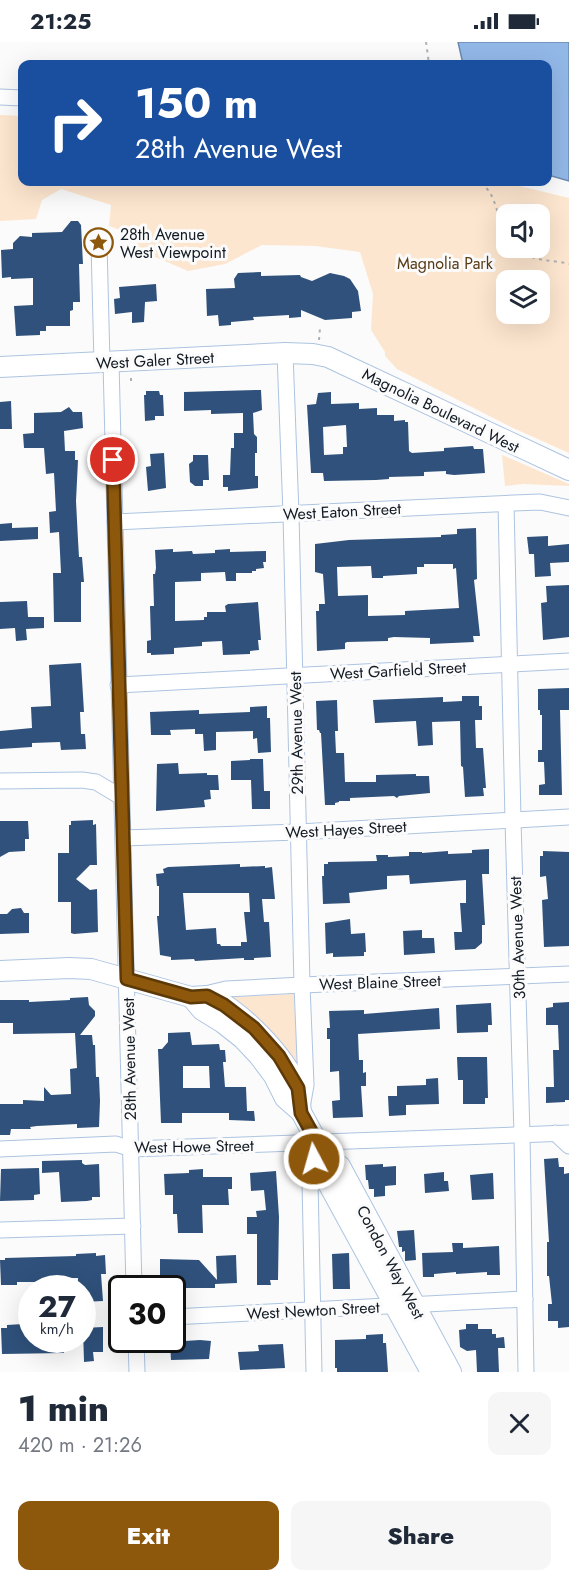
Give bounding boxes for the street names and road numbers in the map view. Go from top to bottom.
street label: West Galer Street [95,346,215,375]
street label: Magnolia Boulevard West [358,362,523,459]
street label: West Eaton Street [282,497,402,526]
street label: West Garfield Street [329,655,467,686]
street label: 29th Avenue West [284,671,309,795]
street label: West Hayes Street [285,815,407,844]
street label: 30th Avenue West [504,876,531,1000]
street label: West Blaine Street [319,969,442,996]
street label: 28th Avenue West [117,997,142,1120]
street label: West Howe Street [134,1134,254,1159]
street label: Condon Way West [351,1201,430,1323]
street label: West Newton Street [246,1296,380,1325]

